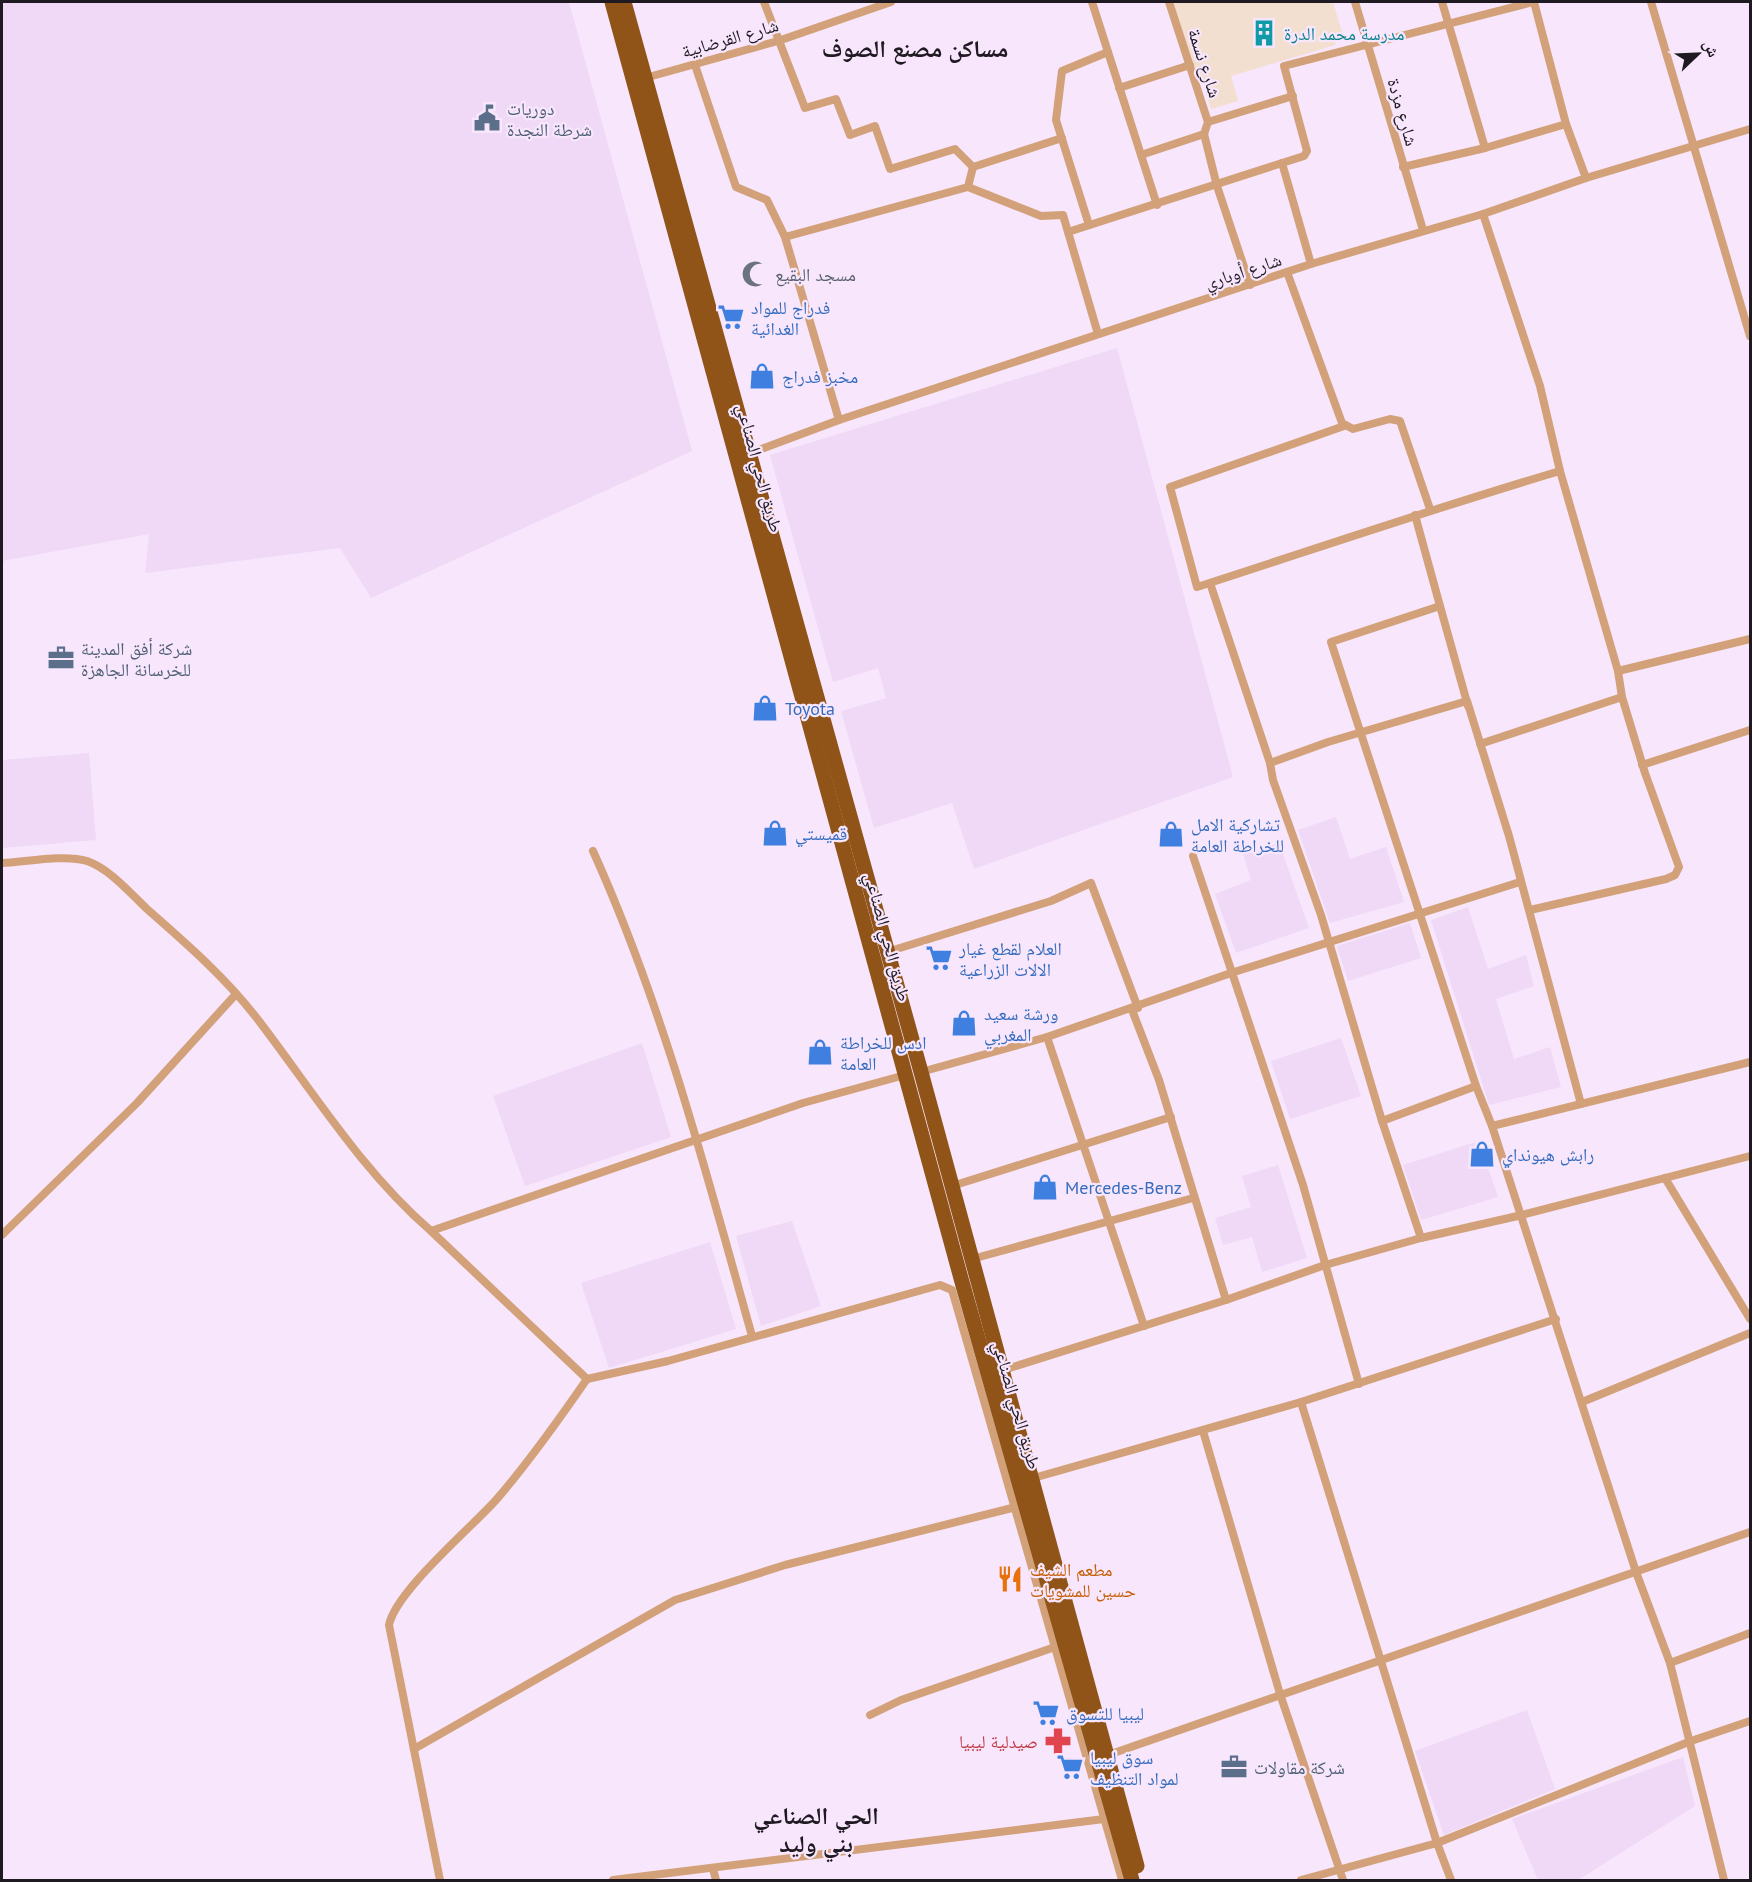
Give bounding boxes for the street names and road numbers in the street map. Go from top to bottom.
street label: شارع القرضابية [679,13,781,63]
street label: شارع نسمة [1183,25,1227,101]
street label: شارع مزدة [1382,76,1424,148]
street label: شارع أوباري [1202,248,1285,298]
street label: طريق الحي الصناعي [728,401,788,536]
street label: طريق الحي الصناعي [856,870,916,1005]
street label: طريق الحي الصناعي [984,1338,1046,1473]

